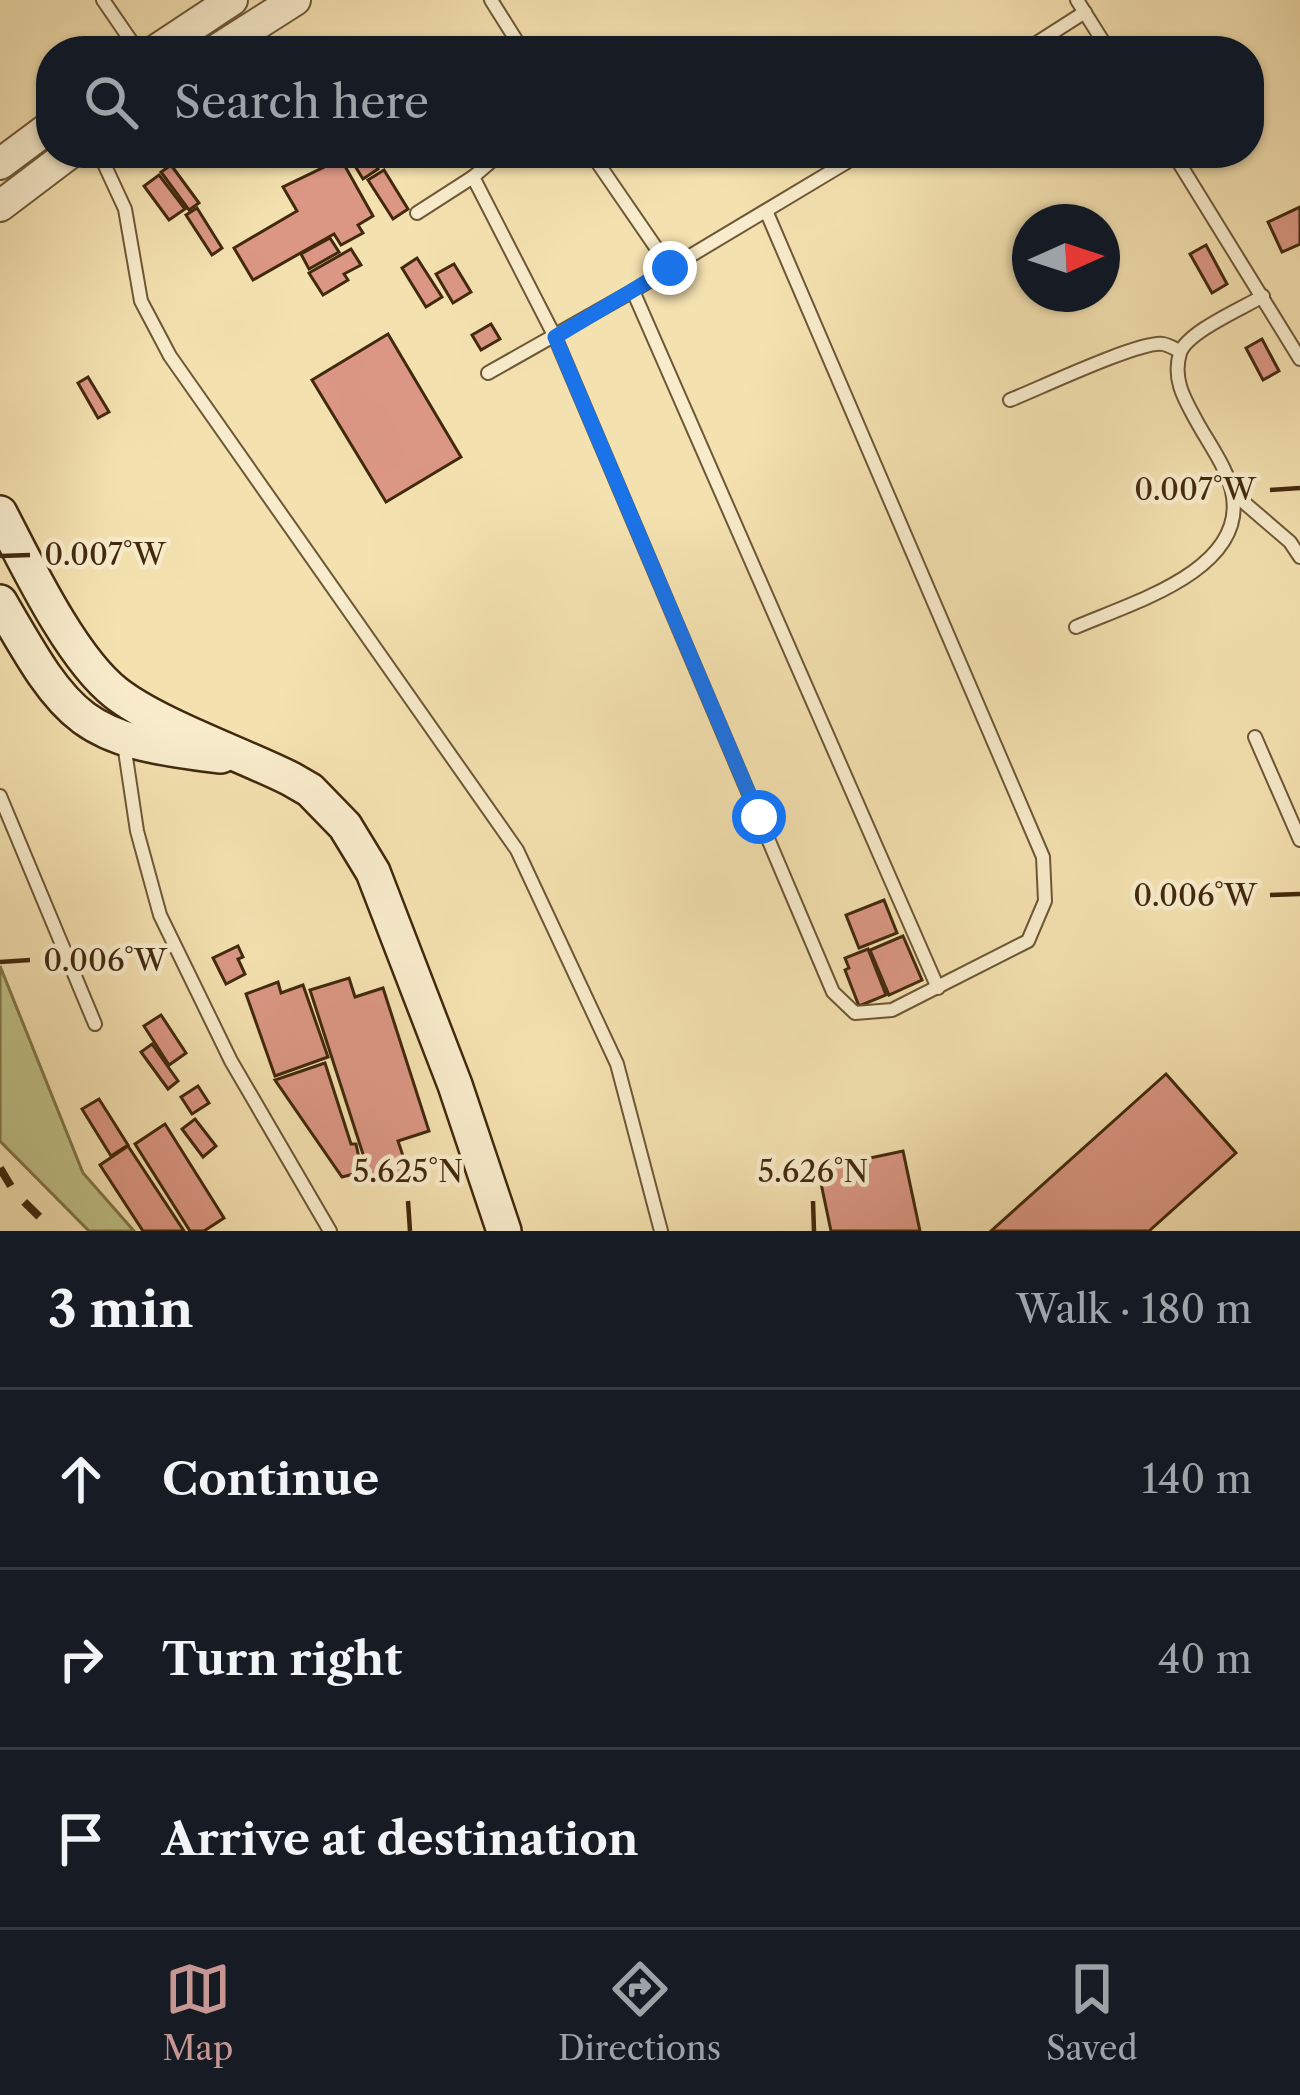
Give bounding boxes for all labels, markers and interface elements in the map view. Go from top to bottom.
search box [36,36,1264,168]
icon: search [78,69,144,135]
text: Search here [174,74,429,130]
north arrow [1012,204,1120,312]
route end [643,241,697,295]
text: 0.007°W [1134,471,1257,508]
text: 0.007°W [44,536,167,573]
route start [732,790,786,844]
text: 0.006°W [1133,877,1258,914]
text: 0.006°W [43,942,168,979]
text: 5.625°N [353,1153,463,1190]
text: 5.626°N [758,1153,868,1190]
text: 3 min [48,1278,194,1340]
text: Walk · 180 m [1016,1285,1252,1333]
icon: ahead [48,1446,114,1512]
text: Continue [162,1451,379,1507]
text: 140 m [1142,1455,1252,1503]
icon: right [48,1626,114,1692]
text: Turn right [162,1631,402,1687]
text: 40 m [1158,1635,1252,1683]
icon: arrive [48,1806,114,1872]
text: Arrive at destination [162,1811,639,1867]
tab: Map [162,1956,233,2069]
tab: Directions [558,1956,721,2069]
tab: Saved [1046,1956,1138,2069]

